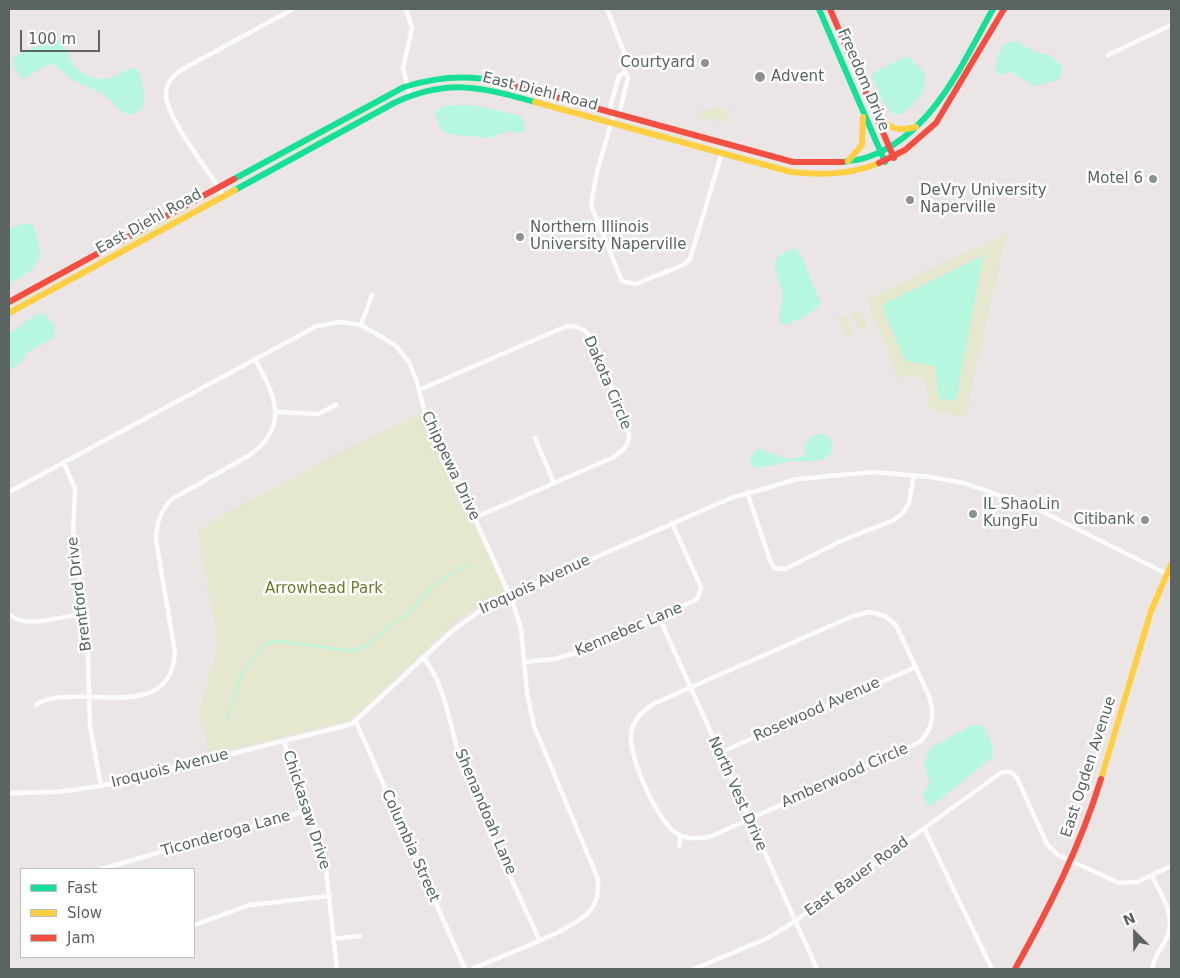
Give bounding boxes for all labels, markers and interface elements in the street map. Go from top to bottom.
scale bar [22,20,102,52]
street label: Freedom Drive [833,26,893,134]
text: 100 m [28,30,76,48]
place label: Courtyard [620,54,695,72]
marker: Courtyard [699,57,711,69]
place label: Advent [771,68,824,86]
street label: East Diehl Road [480,69,600,115]
marker: Advent [753,70,767,84]
place label: Motel 6 [1087,170,1143,188]
marker: Motel 6 [1147,173,1159,185]
place label: DeVry University Naperville [920,182,1047,217]
street label: East Diehl Road [93,185,205,259]
marker: DeVry University Naperville [904,194,916,206]
place label: Northern Illinois University Naperville [530,219,686,254]
marker: Northern Illinois University Naperville [514,231,526,243]
street label: Dakota Circle [579,333,635,433]
street label: Chippewa Drive [417,408,483,524]
place label: IL ShaoLin KungFu [983,496,1060,531]
marker: IL ShaoLin KungFu [967,508,979,520]
place label: Citibank [1073,511,1135,529]
marker: Citibank [1139,514,1151,526]
street label: Brentford Drive [64,536,96,652]
street label: Iroquois Avenue [477,551,593,619]
park label: Arrowhead Park [265,580,383,598]
street label: Kennebec Lane [573,599,685,661]
street label: Rosewood Avenue [751,674,883,746]
street label: East Ogden Avenue [1058,694,1120,840]
street label: North Vest Drive [704,734,770,854]
street label: Amberwood Circle [779,740,911,812]
street label: Iroquois Avenue [110,746,230,792]
street label: Shenandoah Lane [450,746,520,878]
street label: Chickasaw Drive [278,748,334,872]
street label: Columbia Street [377,787,443,905]
street label: Ticonderoga Lane [159,807,293,861]
street label: East Bauer Road [802,833,912,921]
legend [20,868,195,958]
text: Fast [67,879,97,897]
text: Slow [67,904,102,922]
north arrow [1110,908,1160,958]
text: N [1121,910,1138,929]
text: Jam [67,929,95,947]

